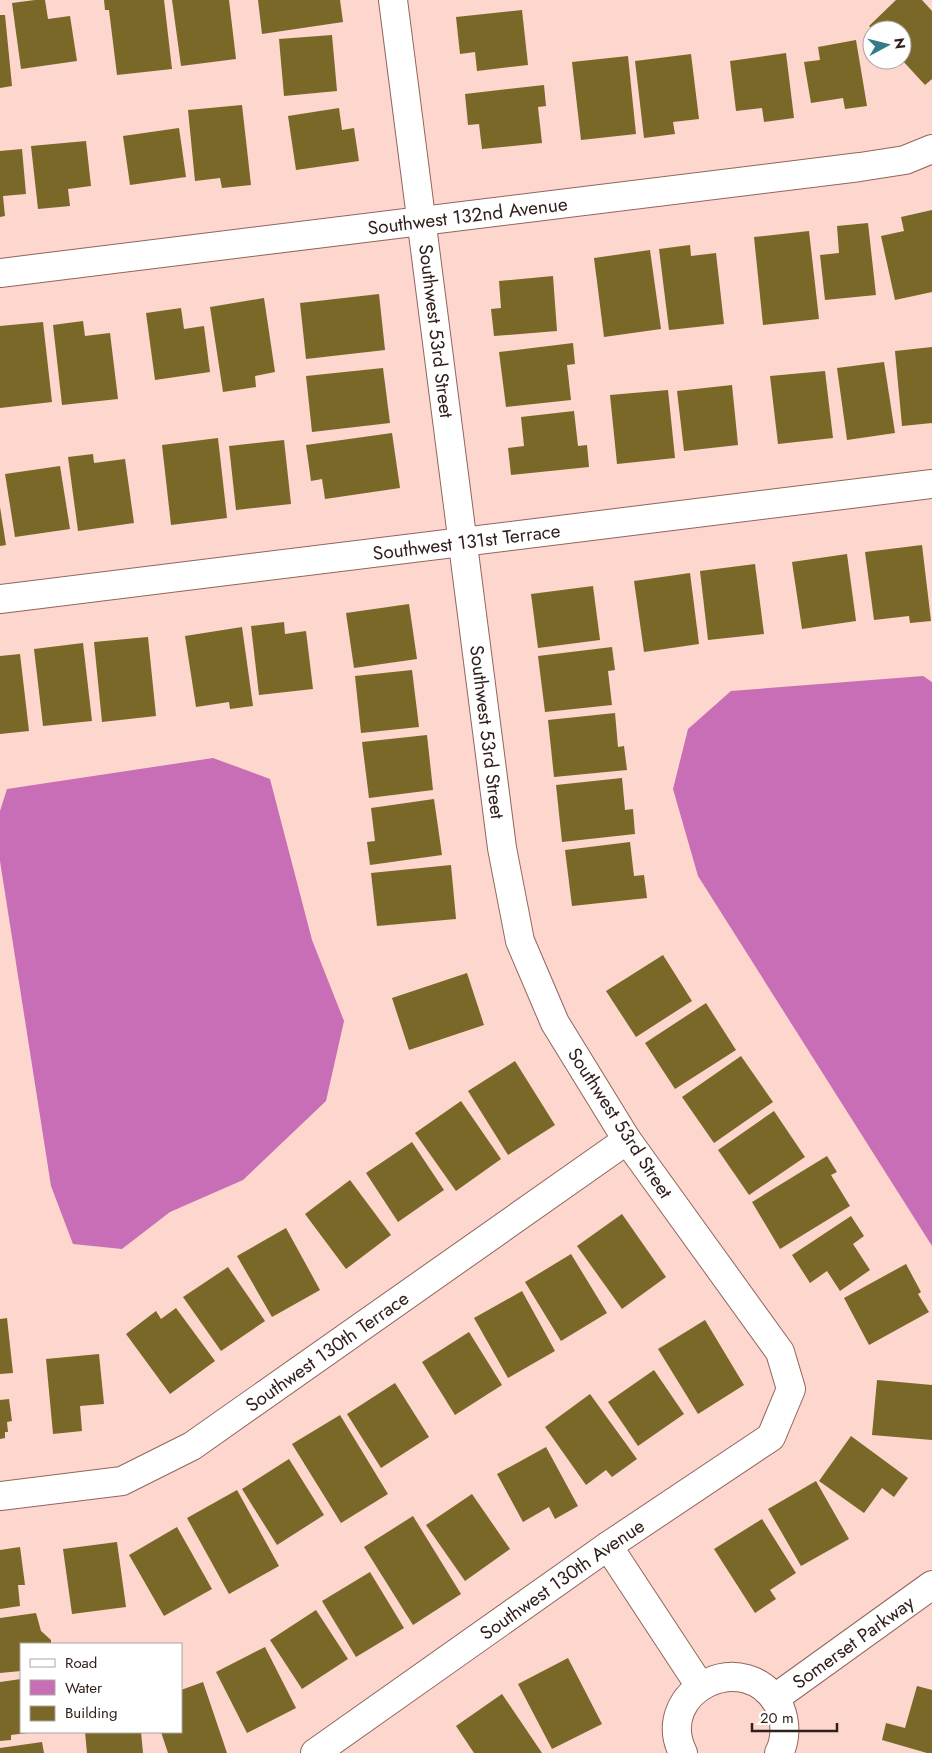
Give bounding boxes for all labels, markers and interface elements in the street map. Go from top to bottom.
north arrow [862,20,912,70]
text: N [889,37,911,50]
street label: Southwest 132nd Avenue [366,190,569,241]
street label: Southwest 53rd Street [412,242,460,420]
street label: Southwest 131st Terrace [371,516,562,566]
street label: Southwest 53rd Street [463,643,511,821]
street label: Southwest 53rd Street [561,1042,679,1204]
street label: Southwest 130th Terrace [240,1284,414,1418]
street label: Southwest 130th Avenue [474,1512,650,1646]
street label: Somerset Parkway [787,1588,920,1695]
legend [20,1643,182,1733]
text: Road [65,1652,97,1674]
text: Water [65,1677,103,1699]
scale bar [752,1700,837,1732]
text: Building [65,1702,117,1724]
text: 20 m [760,1707,794,1729]

